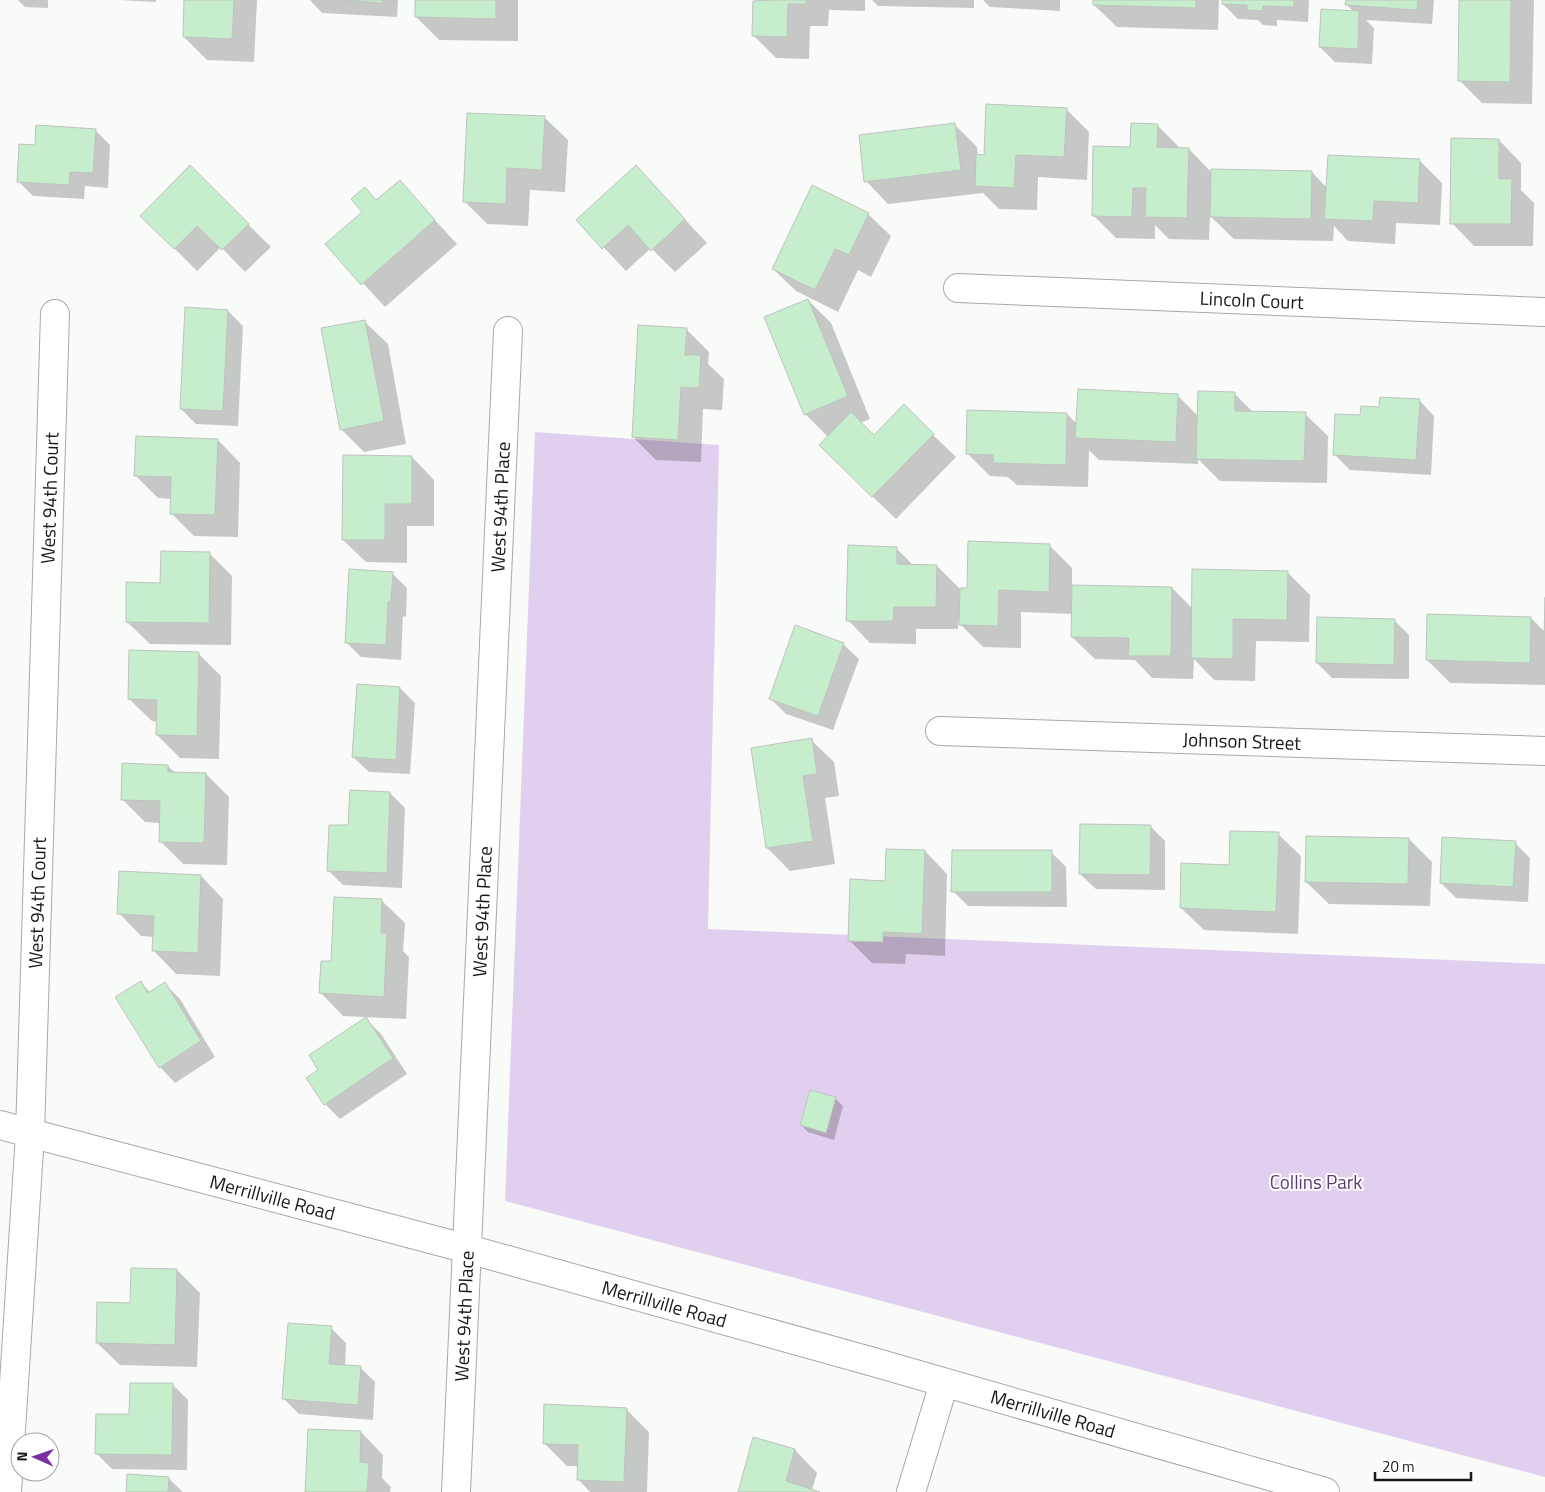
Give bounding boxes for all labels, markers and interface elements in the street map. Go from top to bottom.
street label: Lincoln Court [1199,283,1305,316]
street label: West 94th Court [32,431,65,564]
street label: West 94th Place [482,441,517,573]
street label: Johnson Street [1182,724,1302,757]
street label: West 94th Court [20,836,53,969]
street label: West 94th Place [464,845,499,978]
street label: Merrillville Road [207,1166,339,1227]
park label: Collins Park [1270,1167,1362,1196]
street label: West 94th Place [446,1250,481,1382]
street label: Merrillville Road [599,1272,730,1334]
street label: Merrillville Road [987,1381,1119,1445]
north arrow [10,1432,60,1482]
scale bar [1375,1450,1471,1482]
text: N [11,1451,32,1462]
text: 20 m [1382,1455,1415,1478]

